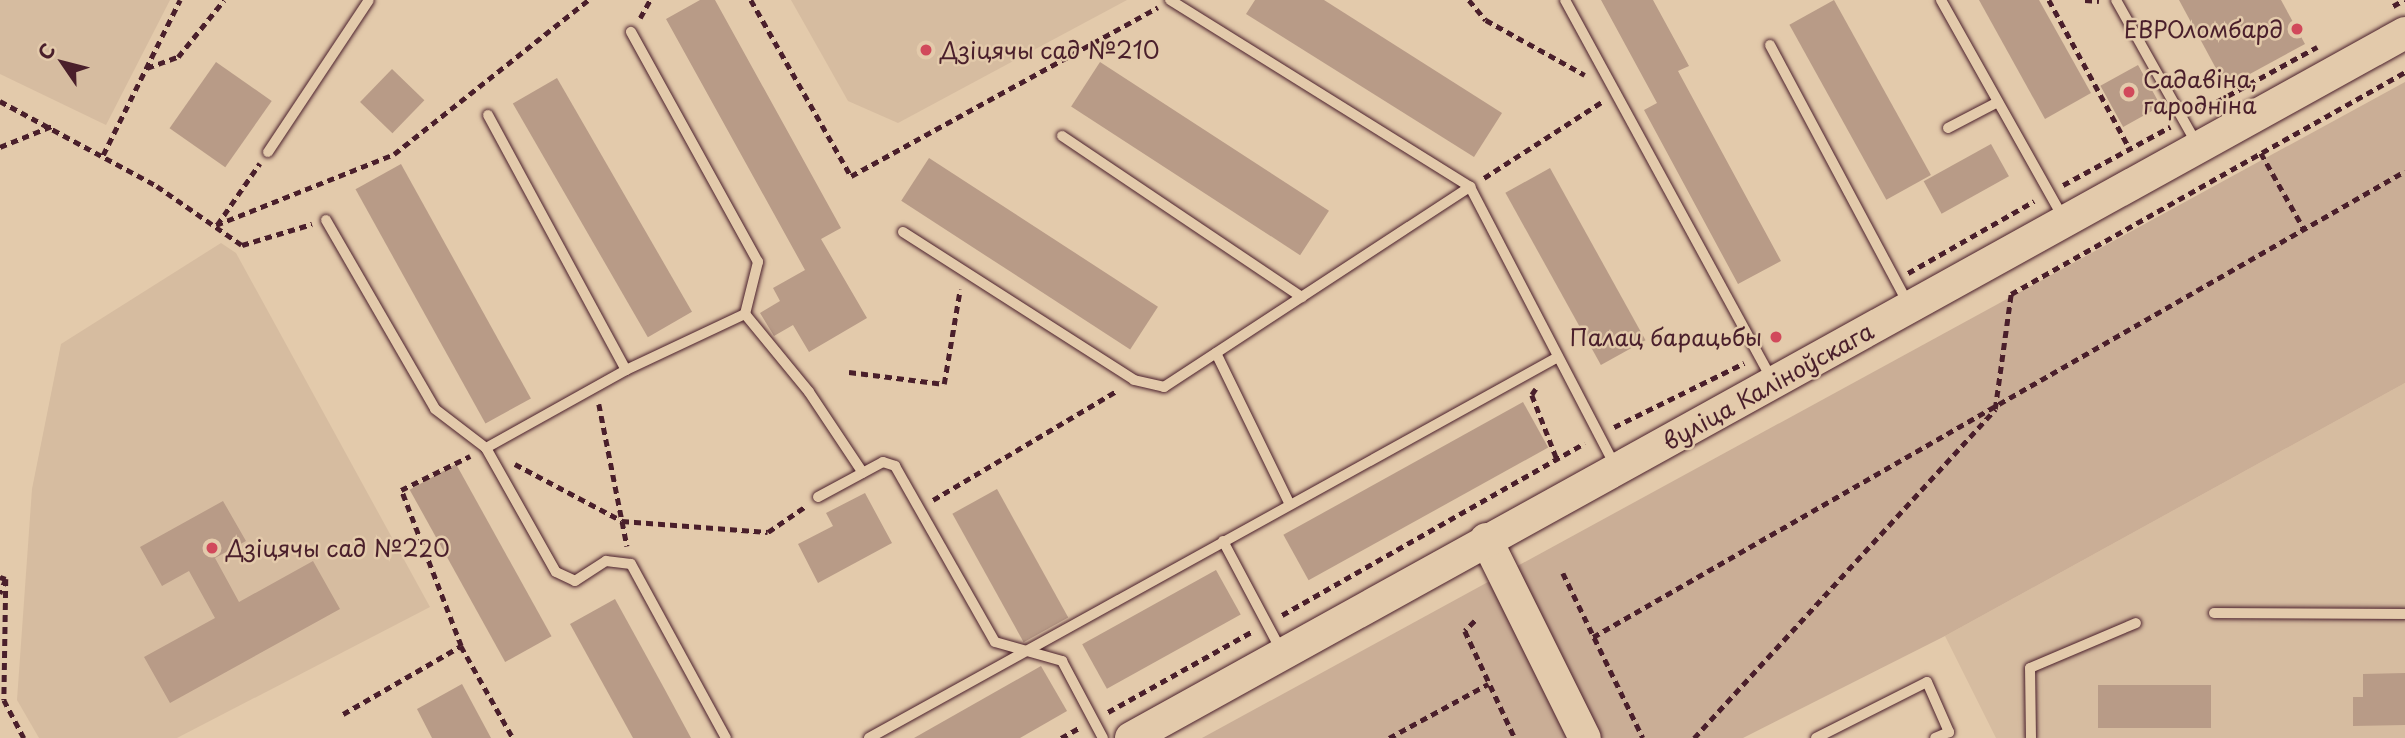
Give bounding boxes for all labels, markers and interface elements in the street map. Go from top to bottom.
place label: ЕВРОломбард [2124,15,2283,43]
marker: ЕВРОломбард [2289,21,2305,37]
north arrow [28,28,98,98]
place label: Дзіцячы сад №210 [940,36,1160,64]
text: С [30,37,61,65]
marker: Дзіцячы сад №210 [918,42,934,58]
place label: Садавіна, гародніна [2143,65,2257,119]
marker: Садавіна, гародніна [2121,84,2137,100]
street label: вуліца Каліноўскага [1658,317,1878,455]
place label: Палац барацьбы [1568,323,1762,351]
marker: Палац барацьбы [1768,329,1784,345]
place label: Дзіцячы сад №220 [226,534,451,562]
marker: Дзіцячы сад №220 [204,540,220,556]

